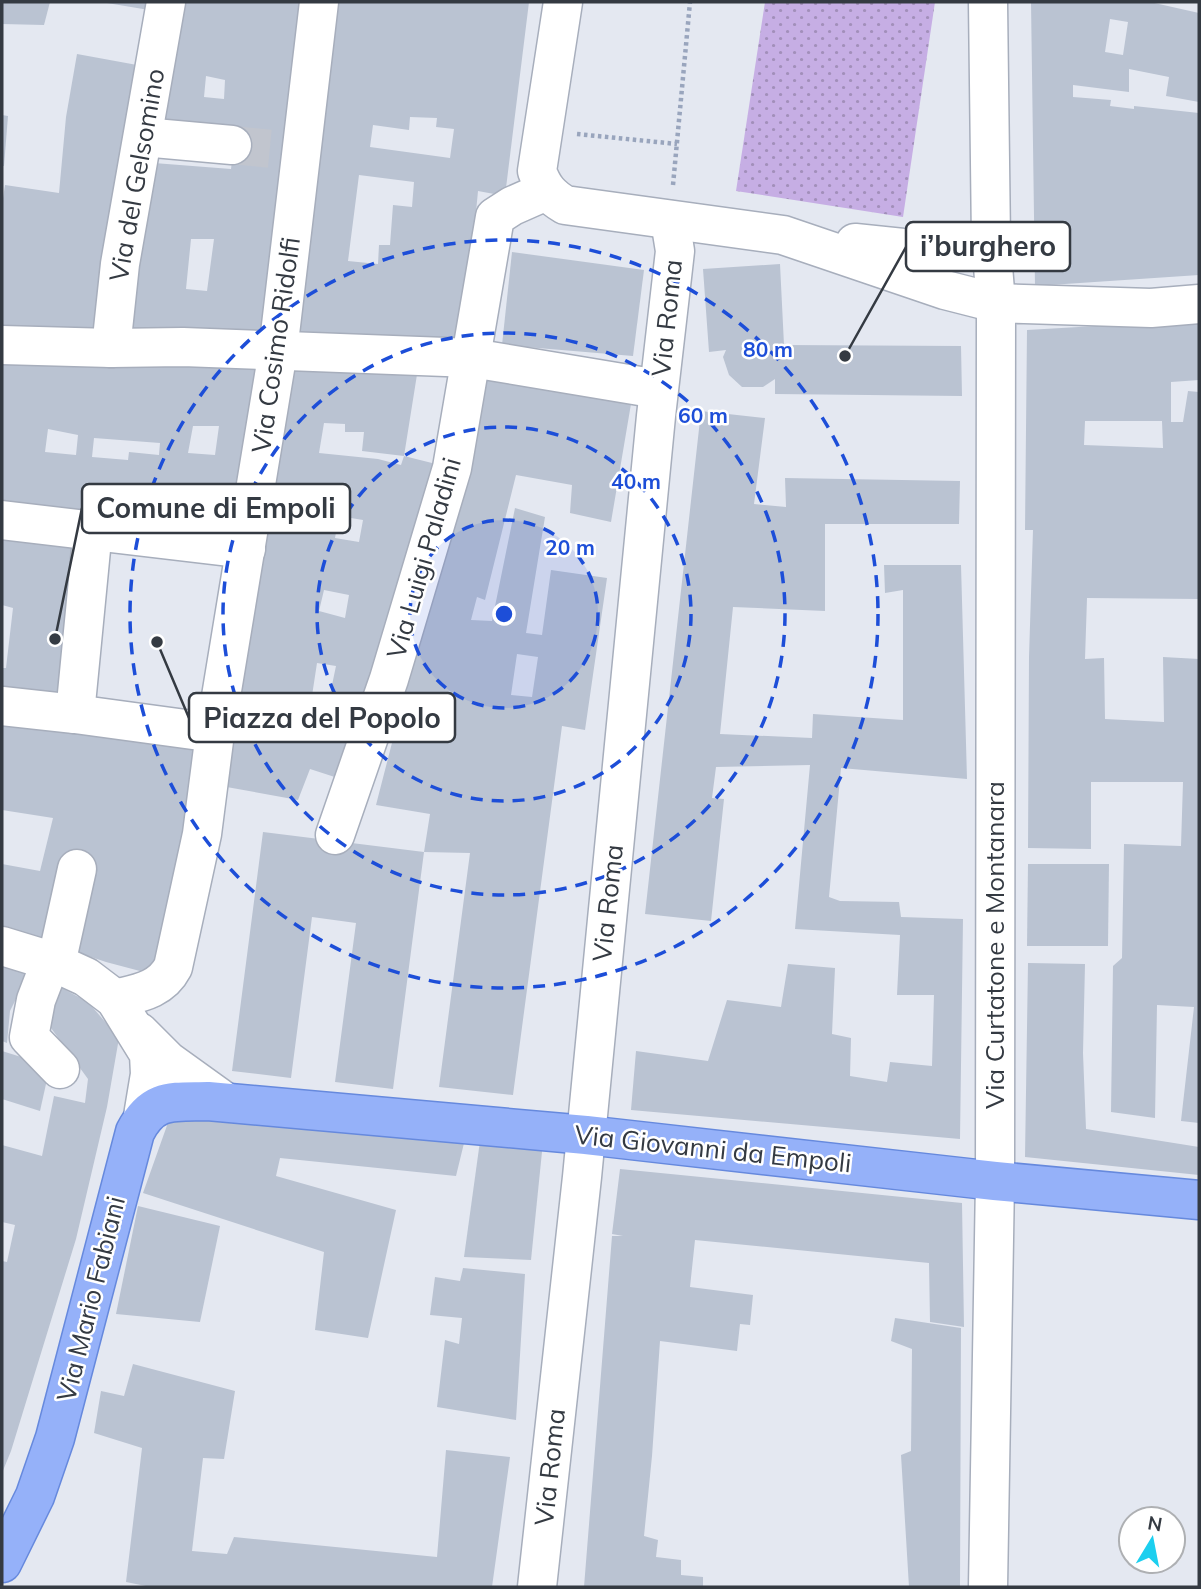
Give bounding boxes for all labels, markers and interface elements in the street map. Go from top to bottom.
street label: Via del Gelsomino [102,66,171,284]
callout: i’burghero [906,222,1070,271]
text: i’burghero [920,228,1056,263]
street label: Via Cosimo Ridolfi [244,235,307,455]
street label: Via Roma [644,258,689,378]
text: 80 m [743,336,793,362]
text: 60 m [678,402,728,428]
street label: Via Luigi Paladini [379,454,468,662]
text: 40 m [611,468,661,494]
callout: Comune di Empoli [82,484,350,533]
text: Comune di Empoli [96,490,336,525]
text: 20 m [545,534,595,560]
centre of rings [492,602,516,626]
callout: Piazza del Popolo [189,693,455,742]
text: Piazza del Popolo [203,700,441,735]
street label: Via Curtatone e Montanara [978,781,1011,1109]
street label: Via Roma [585,843,630,963]
street label: Via Giovanni da Empoli [573,1118,853,1179]
street label: Via Mario Fabiani [49,1193,132,1405]
street label: Via Roma [527,1407,572,1527]
north arrow [1117,1505,1187,1575]
text: N [1146,1510,1164,1536]

